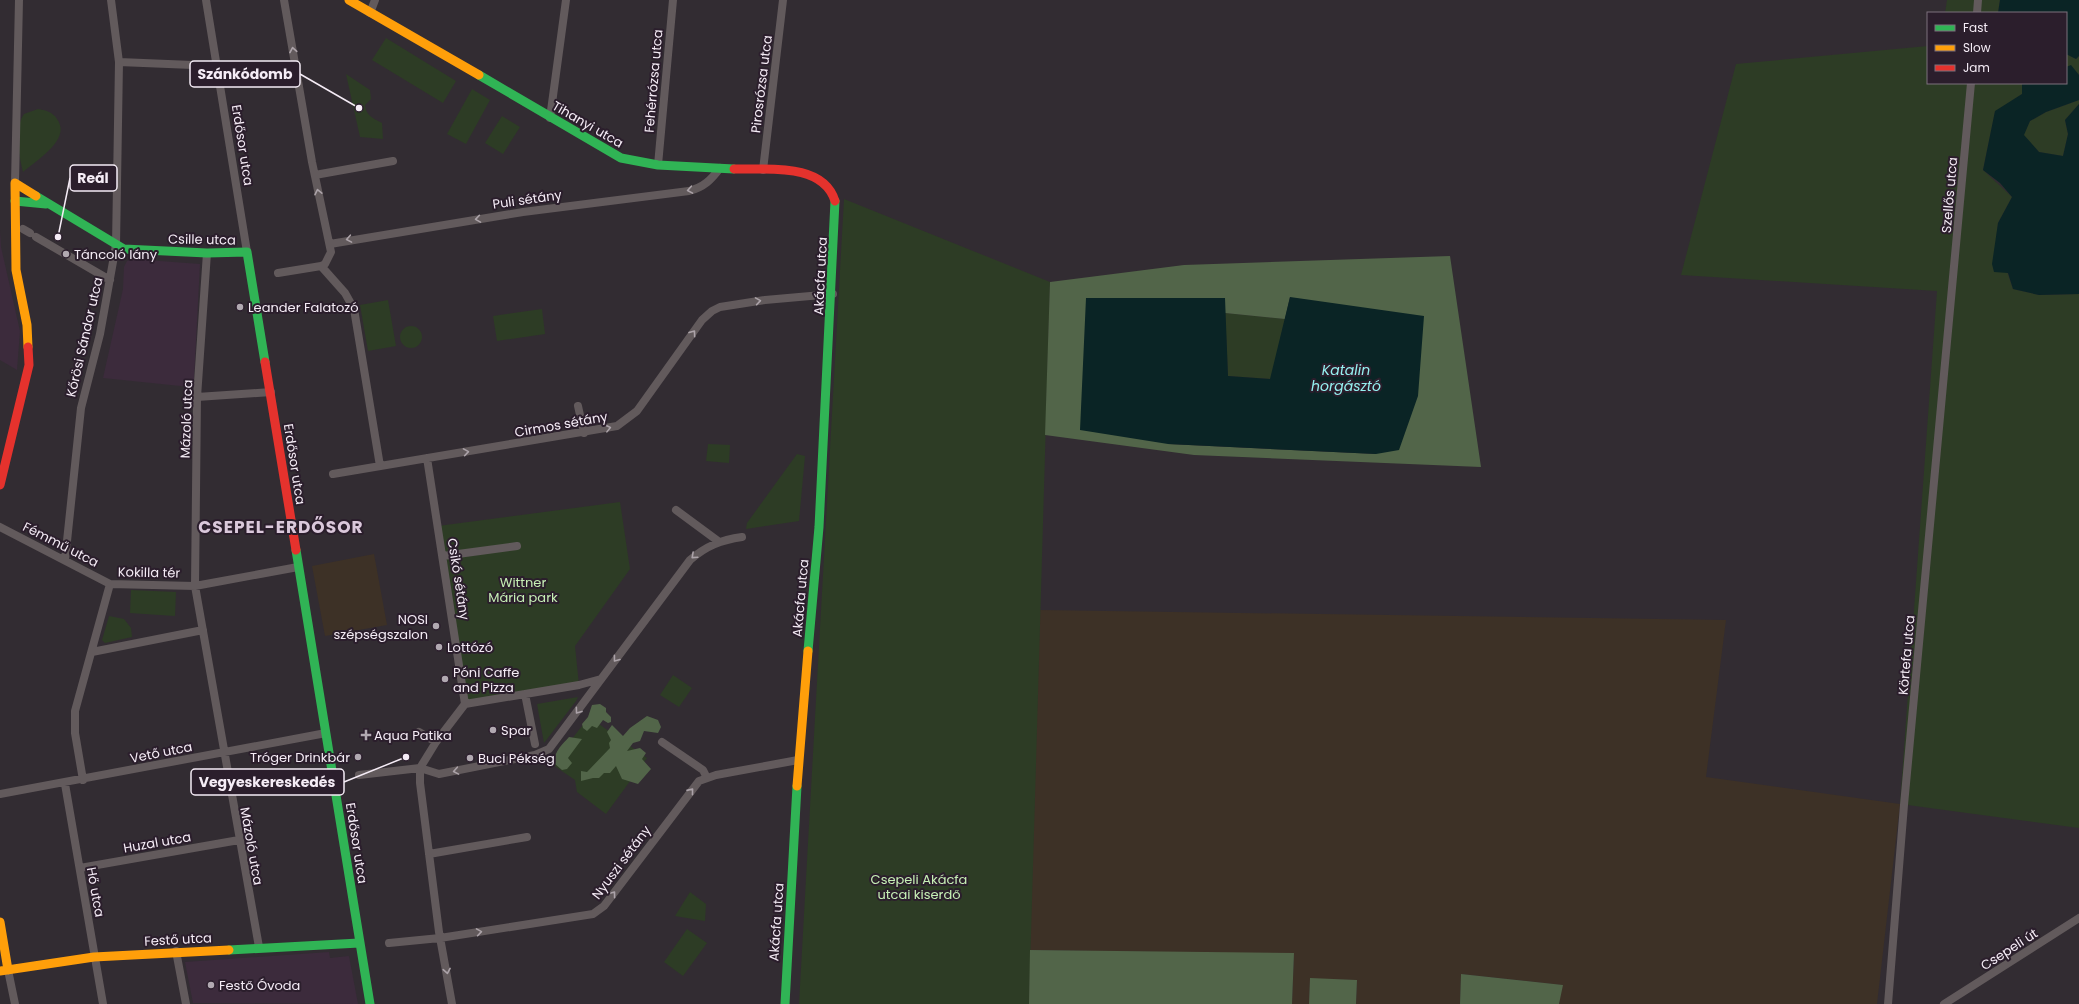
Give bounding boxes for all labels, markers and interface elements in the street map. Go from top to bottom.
legend [1927,12,2067,84]
text: Fast [1963,19,1988,36]
street label: Fehérrózsa utca [640,29,667,134]
street label: Pirosrózsa utca [746,34,777,134]
text: Slow [1963,39,1991,56]
one-way arrow [289,47,297,53]
text: Jam [1963,59,1990,76]
callout: Szánkódomb [190,61,300,87]
text: Szánkódomb [198,64,293,84]
street label: Tihanyi utca [549,96,627,153]
street label: Erdősor utca [227,103,258,187]
street label: Szellős utca [1937,156,1962,234]
callout: Reál [70,165,117,191]
text: Reál [77,168,109,188]
street label: Puli sétány [491,185,564,214]
one-way arrow [687,185,693,194]
one-way arrow [315,189,323,195]
one-way arrow [475,214,481,222]
street label: Csille utca [168,229,236,250]
one-way arrow [346,234,352,243]
street label: Akácfa utca [809,236,832,316]
place label: Táncoló lány [74,245,158,264]
marker: Táncoló lány [61,249,71,259]
street label: Kőrösi Sándor utca [61,275,108,399]
one-way arrow [755,297,761,306]
place label: Leander Falatozó [248,298,359,317]
marker: Leander Falatozó [235,302,245,312]
one-way arrow [688,331,695,338]
water label: Katalin horgásztó [1311,360,1381,396]
street label: Mázoló utca [176,379,197,459]
street label: Cirmos sétány [513,407,610,442]
street label: Erdősor utca [279,422,310,506]
one-way arrow [605,425,611,433]
one-way arrow [463,448,469,457]
district label: CSEPEL-ERDŐSOR [198,515,364,539]
street label: Fémmű utca [20,517,102,572]
street label: Csikó sétány [443,537,474,622]
one-way arrow [692,551,699,558]
street label: Akácfa utca [788,558,813,638]
street label: Kokilla tér [118,562,180,583]
park label: Wittner Mária park [488,573,558,607]
place label: NOSI szépségszalon [333,610,428,644]
street label: Körtefa utca [1894,614,1919,696]
marker: NOSI szépségszalon [431,621,441,631]
place label: Lottózó [447,638,493,657]
marker: Lottózó [434,642,444,652]
one-way arrow [613,655,620,662]
place label: Póni Caffe and Pizza [453,663,519,697]
marker: Póni Caffe and Pizza [440,674,450,684]
one-way arrow [576,706,583,713]
place label: Spar [501,721,531,740]
marker: Spar [488,725,498,735]
place label: Aqua Patika [374,726,452,745]
marker: Aqua Patika [361,730,371,740]
street label: Vető utca [128,737,194,768]
place label: Tróger Drinkbár [250,748,350,767]
place label: Buci Pékség [478,749,555,768]
marker: Tróger Drinkbár [353,752,363,762]
marker: Buci Pékség [465,753,475,763]
one-way arrow [453,766,459,774]
callout: Vegyeskereskedés [191,769,344,795]
text: Vegyeskereskedés [199,772,335,792]
one-way arrow [686,788,693,795]
street label: Erdősor utca [341,801,372,885]
street label: Mázoló utca [235,806,268,887]
street label: Nyuszi sétány [587,821,656,903]
street label: Huzal utca [122,827,192,858]
street label: Hő utca [82,866,109,919]
park label: Csepeli Akácfa utcai kiserdő [871,870,967,904]
street label: Akácfa utca [764,882,789,962]
one-way arrow [608,892,615,899]
street label: Csepeli út [1977,924,2042,975]
street label: Festő utca [144,928,212,951]
one-way arrow [475,928,482,937]
one-way arrow [442,968,451,974]
place label: Festő Óvoda [219,976,300,995]
marker: Festő Óvoda [206,980,216,990]

